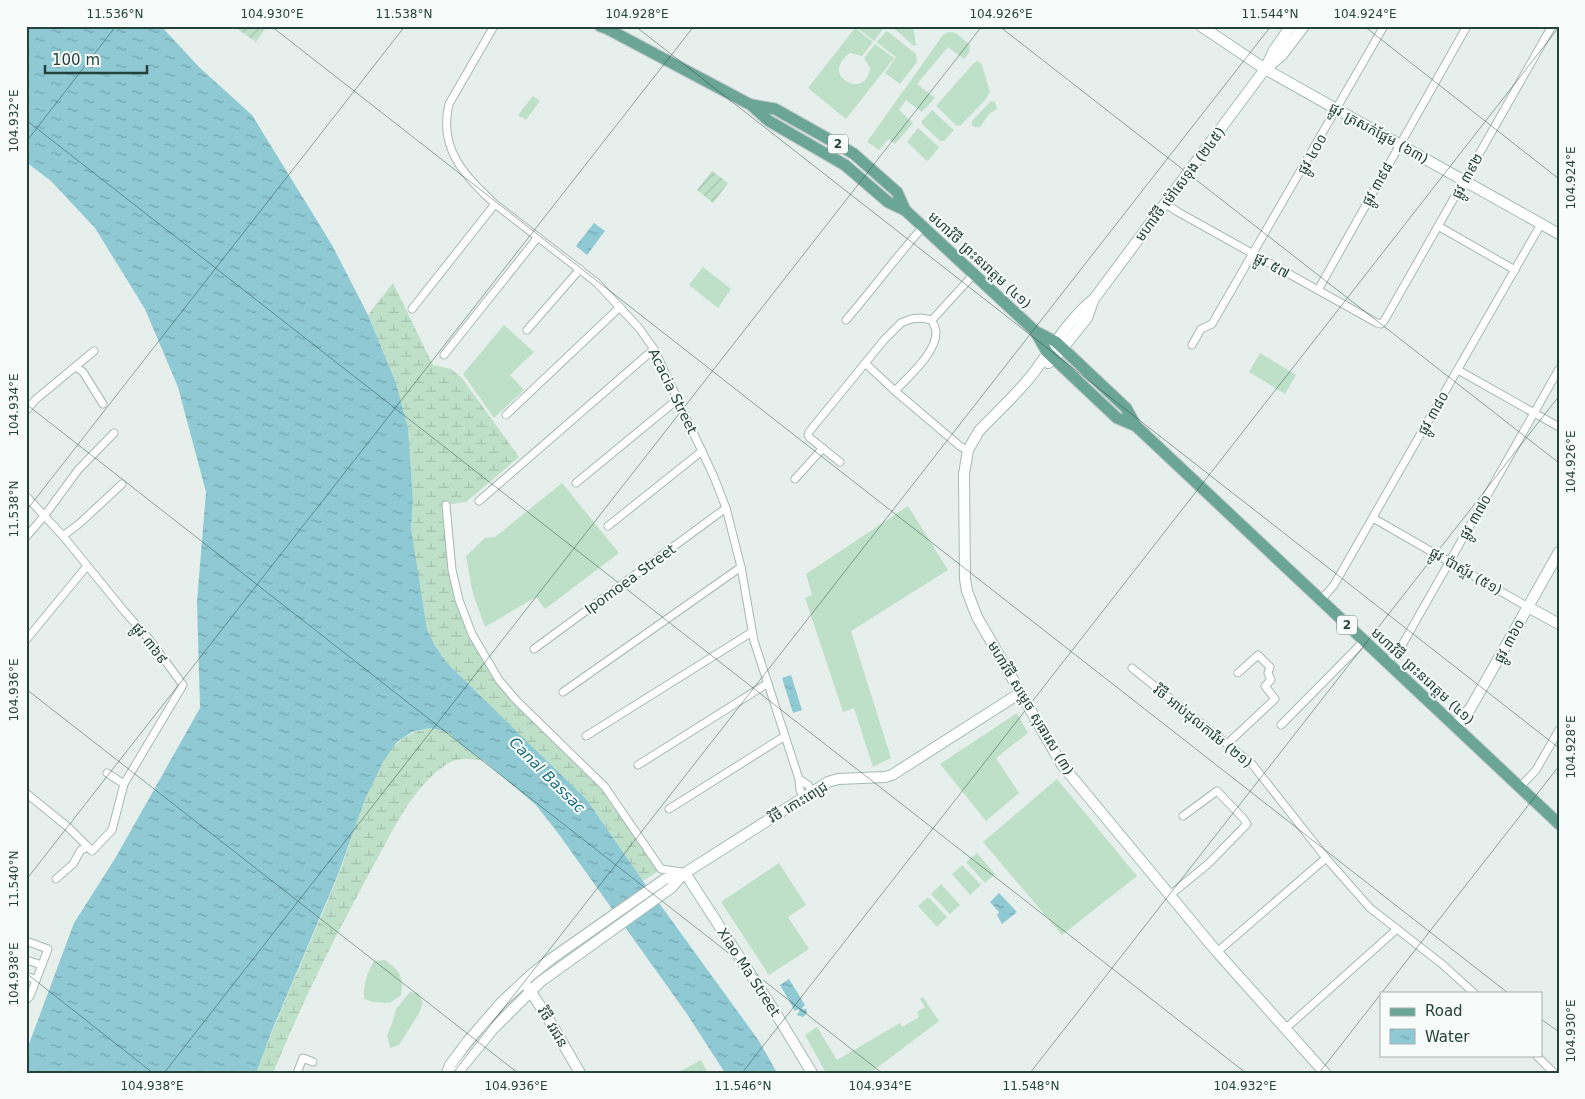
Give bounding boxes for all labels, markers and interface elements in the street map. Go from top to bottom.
text: 11.536°N [87,7,143,21]
text: 104.930°E [240,7,304,21]
text: 11.538°N [376,7,432,21]
text: 104.928°E [605,7,669,21]
text: 104.926°E [969,7,1033,21]
text: 11.544°N [1242,7,1298,21]
text: 104.924°E [1333,7,1397,21]
scale bar [45,42,148,74]
text: 100 m [52,51,100,69]
text: 104.932°E [7,89,21,153]
street label: ផ្លូវ ត្រសក់ផ្អែម (៦៣) [1325,99,1431,170]
street label: មហាវិថី ម៉ៅសេទុង (២៤៥) [1131,123,1228,244]
street label: ផ្លូវ ៤០០ [1294,131,1334,179]
road number: 2 [828,134,848,154]
text: 104.924°E [1564,146,1578,210]
street label: ផ្លូវ ៣៩២ [1448,151,1490,203]
street label: ផ្លូវ ៣៩៨ [1358,159,1399,211]
street label: មហាវិថី ព្រះនរោត្តម (៤១) [924,208,1035,313]
street label: ផ្លូវ ៥៧ [1250,249,1292,285]
street label: Acacia Street [645,346,701,437]
text: 104.934°E [7,373,21,437]
street label: ផ្លូវ ៣៨០ [1414,388,1455,440]
text: 104.926°E [1564,430,1578,494]
text: 11.538°N [7,481,21,537]
street label: ផ្លូវ ៣៧០ [1456,491,1498,545]
street label: Ipomoea Street [582,540,679,617]
street label: ផ្លូវ ប៉ាស្ទ័រ (៥១) [1425,544,1505,602]
road number: 2 [1337,616,1357,634]
street label: ផ្លូវ ៣៦០ [1490,616,1531,668]
street label: ផ្លូវ ៣៦៩ [126,619,171,669]
street label: មហាវិថី ព្រះនរោត្តម (៤១) [1367,624,1478,729]
street label: មហាវិថី សម្តេច សុធារស (៣) [984,638,1078,778]
text: 104.936°E [7,658,21,722]
street label: វិថី អាប់ដុលការីម (២១) [1150,681,1256,771]
text: 104.928°E [1564,715,1578,779]
water label: Canal Bassac [505,733,589,817]
street label: វិថី កោះពេជ្រ [765,778,831,827]
text: 11.540°N [7,851,21,907]
street label: Xiao Ma Street [714,925,784,1020]
text: 104.938°E [7,942,21,1006]
legend [1380,992,1542,1056]
text: 104.930°E [1564,999,1578,1063]
text: Road [1425,1002,1463,1020]
street label: វិថី វរជន [534,1003,572,1050]
text: Water [1425,1028,1470,1046]
text: 104.938°E [120,1079,184,1093]
text: 104.936°E [484,1079,548,1093]
text: 11.546°N [715,1079,771,1093]
text: 104.934°E [848,1079,912,1093]
text: 11.548°N [1003,1079,1059,1093]
text: 104.932°E [1213,1079,1277,1093]

